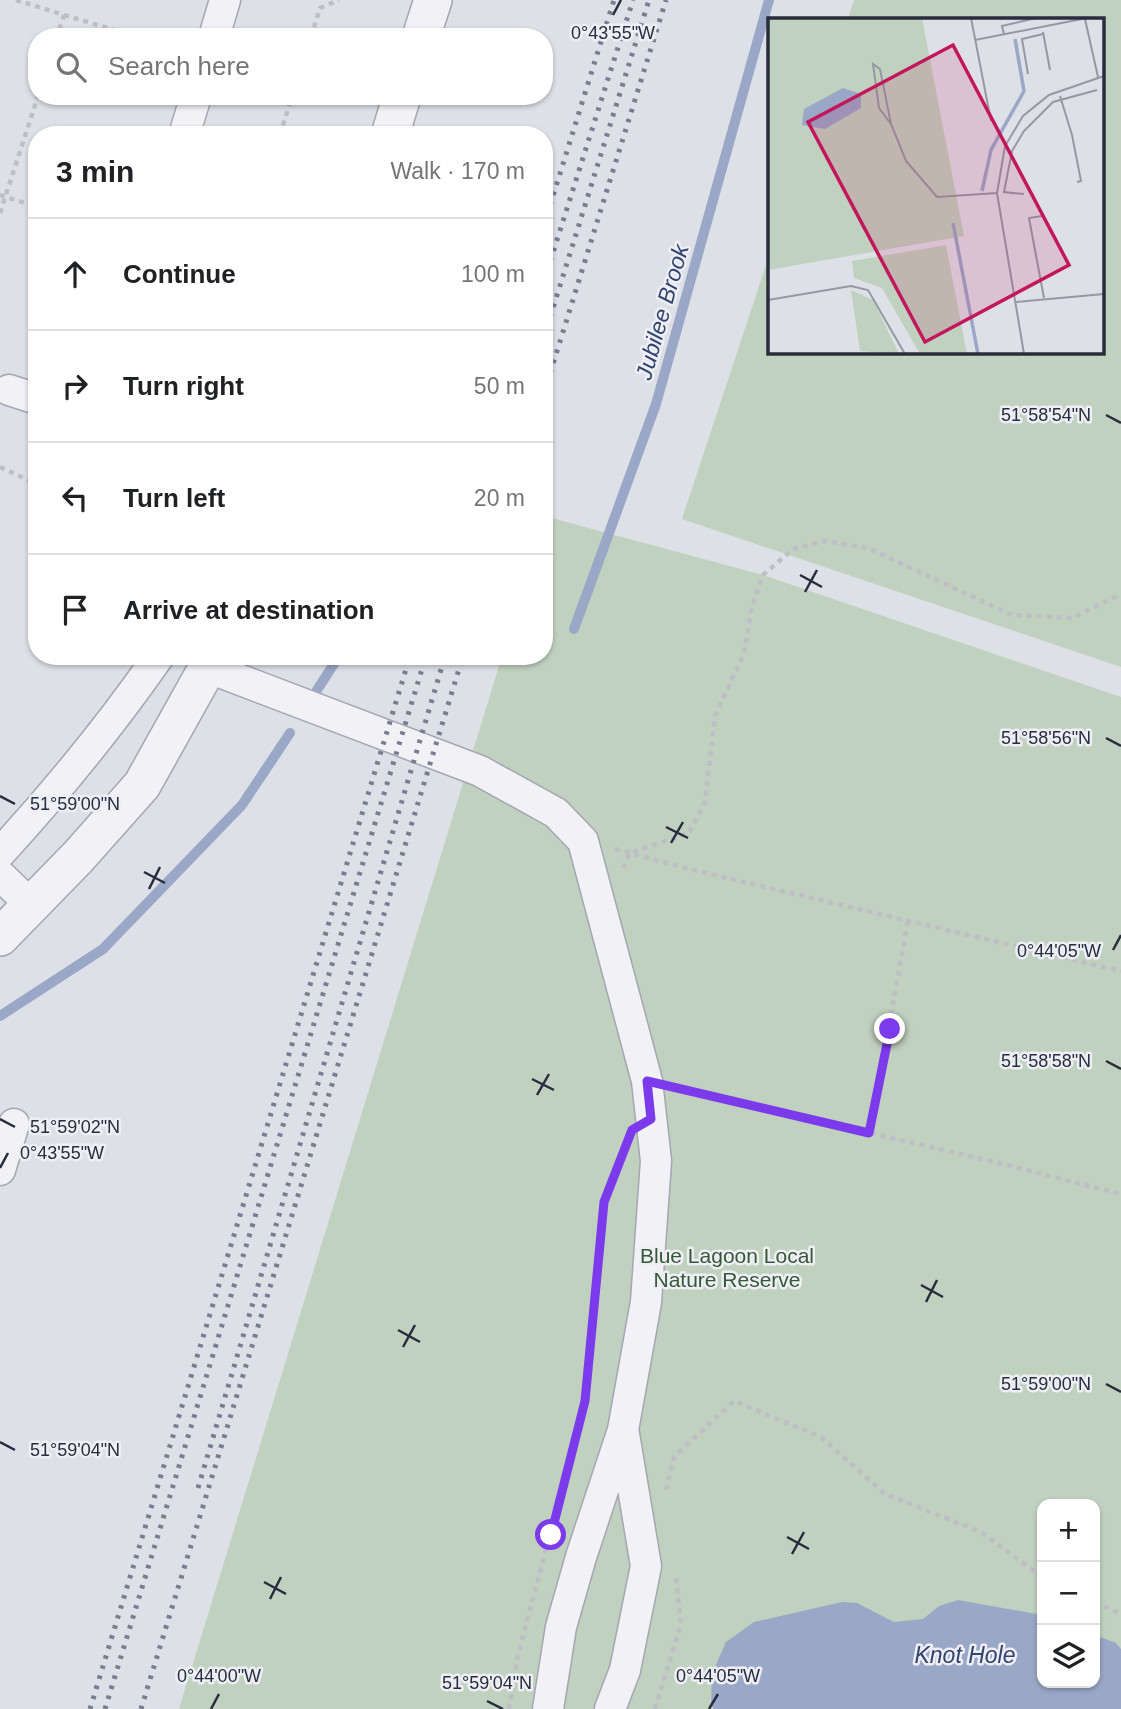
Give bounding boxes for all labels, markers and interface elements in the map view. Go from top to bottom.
inset map [768,18,1104,354]
text: 0°43'55"W [571,23,655,43]
search box [28,28,553,105]
icon: search [52,48,90,86]
text: Search here [108,51,250,81]
text: 3 min [56,155,134,188]
text: Walk · 170 m [390,158,525,184]
water label: Jubilee Brook [630,240,694,384]
icon: ahead [56,255,94,293]
text: Continue [123,259,236,289]
text: 100 m [461,261,525,287]
icon: right [56,367,94,405]
text: Turn right [123,371,244,401]
text: 50 m [474,373,525,399]
text: 51°58'54"N [1001,405,1091,425]
icon: left [56,479,94,517]
text: Turn left [123,483,225,513]
text: 20 m [474,485,525,511]
icon: arrive [56,591,94,629]
text: Arrive at destination [123,595,374,625]
text: 51°58'56"N [1001,728,1091,748]
text: 51°59'00"N [30,794,120,814]
text: 0°44'05"W [1017,941,1101,961]
route end [874,1013,905,1044]
text: 51°58'58"N [1001,1051,1091,1071]
text: 51°59'02"N [30,1117,120,1137]
text: 0°43'55"W [20,1143,104,1163]
park label: Blue Lagoon Local Nature Reserve [640,1244,814,1291]
text: 51°59'00"N [1001,1374,1091,1394]
text: 51°59'04"N [30,1440,120,1460]
map controls [1037,1499,1100,1688]
button: + [1037,1499,1100,1562]
route start [535,1519,566,1550]
button: − [1037,1562,1100,1625]
button: layers [1037,1625,1100,1688]
water label: Knot Hole [914,1642,1016,1668]
text: 0°44'00"W [177,1666,261,1686]
text: 0°44'05"W [676,1666,760,1686]
text: 51°59'04"N [442,1673,532,1693]

